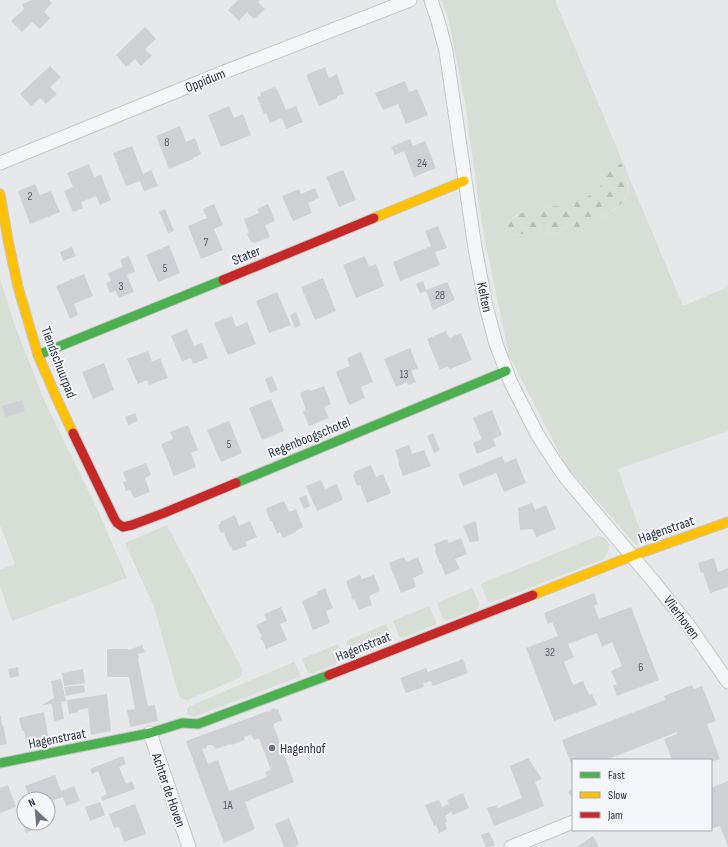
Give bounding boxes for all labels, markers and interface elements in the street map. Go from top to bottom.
street label: Oppidum [183,65,228,96]
house number: 8 [164,135,170,150]
house number: 24 [417,156,427,171]
house number: 2 [28,189,33,204]
house number: 7 [204,235,209,250]
street label: Stater [229,242,263,269]
house number: 5 [163,261,168,276]
house number: 3 [118,279,124,294]
street label: Kelten [473,281,496,314]
house number: 28 [435,288,445,303]
street label: Tiendschuurpad [37,324,80,400]
house number: 13 [399,367,409,382]
street label: Regenboogschotel [266,413,353,462]
house number: 5 [227,437,232,452]
street label: Hagenstraat [636,512,696,547]
street label: Vlierhoven [660,592,703,642]
street label: Hagenstraat [333,628,393,665]
house number: 32 [545,645,555,660]
house number: 6 [638,660,644,675]
street label: Hagenstraat [27,725,87,752]
place label: Hagenhof [280,740,326,757]
marker: Hagenhof [267,743,277,753]
street label: Achter de Hoven [148,750,189,829]
legend [572,759,712,831]
text: Fast [608,768,625,783]
text: Slow [608,788,627,803]
north arrow [16,791,56,831]
text: N [26,795,37,810]
house number: 1A [223,798,234,813]
text: Jam [607,808,623,823]

